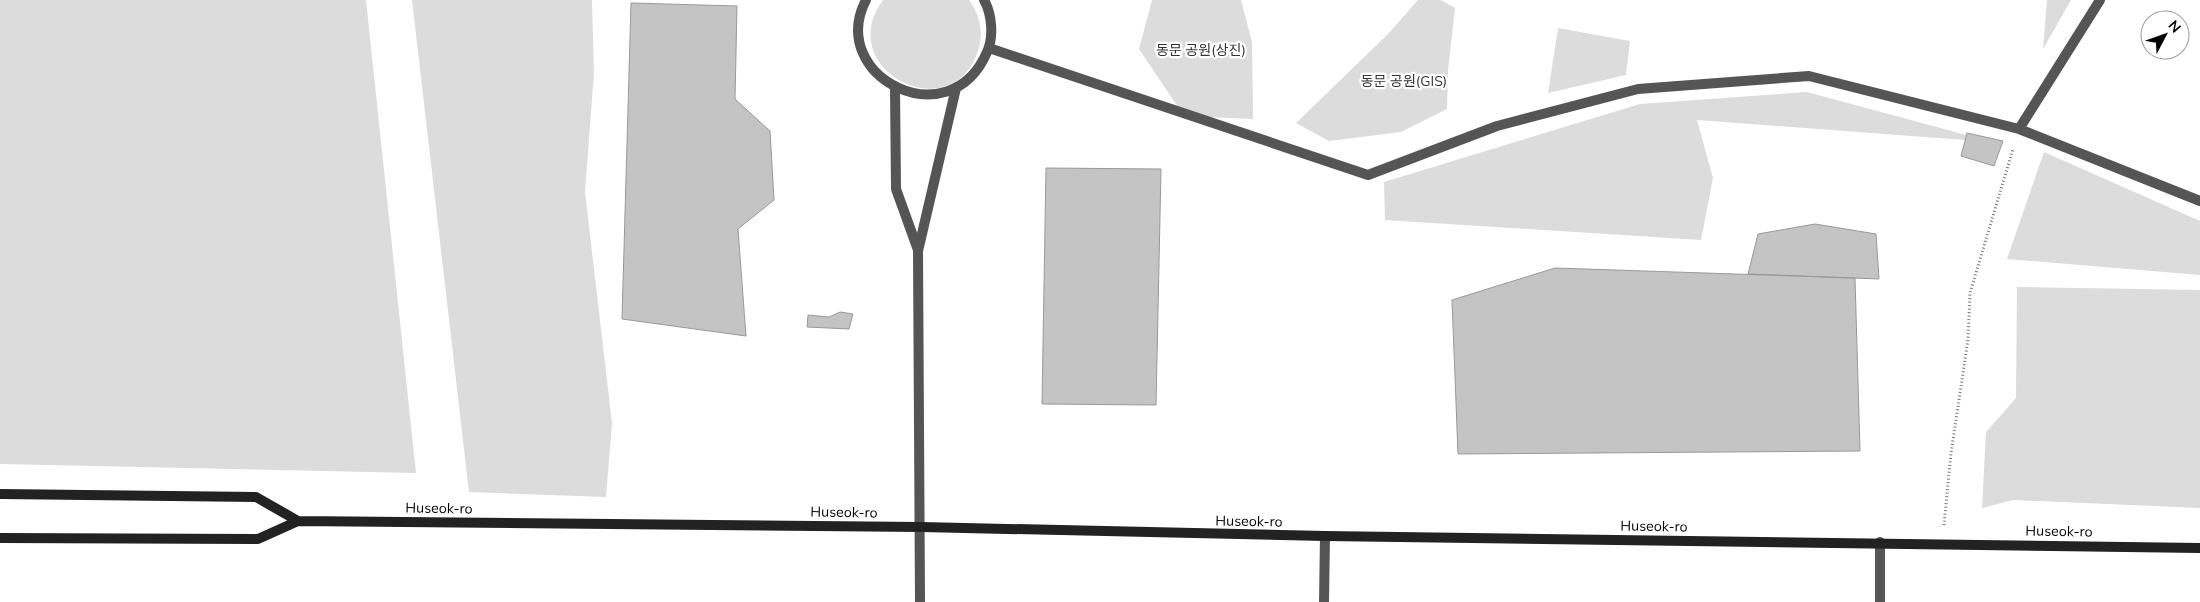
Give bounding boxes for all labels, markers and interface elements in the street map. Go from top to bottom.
north arrow [2140,10,2190,60]
text: N [2165,17,2185,36]
park label: 동문 공원(상진) [1156,41,1246,59]
park label: 동문 공원(GIS) [1361,72,1447,90]
street label: Huseok-ro [405,498,473,518]
street label: Huseok-ro [810,502,878,522]
street label: Huseok-ro [1215,511,1283,531]
street label: Huseok-ro [1620,516,1688,536]
street label: Huseok-ro [2025,521,2093,541]

